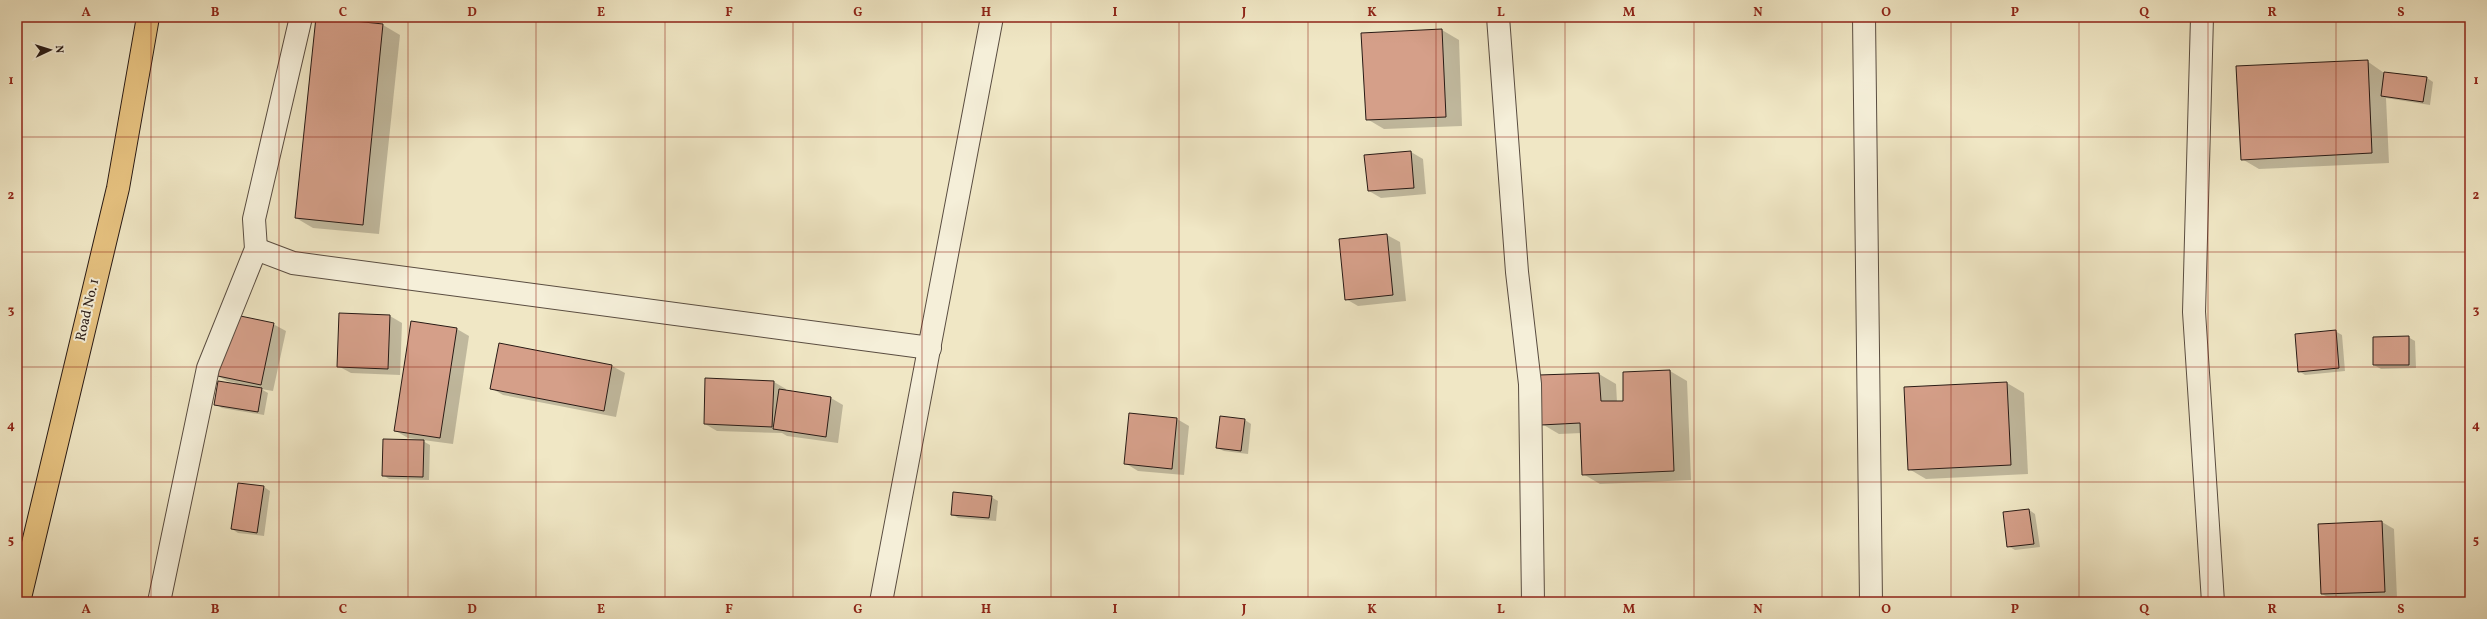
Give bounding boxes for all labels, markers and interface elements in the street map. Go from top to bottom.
text: A [81,4,91,22]
text: B [211,4,220,22]
text: C [339,4,347,22]
text: D [467,4,477,22]
text: E [597,4,605,22]
text: F [725,4,733,22]
text: G [853,4,863,22]
text: H [981,4,991,22]
text: I [1113,4,1118,22]
text: J [1241,4,1247,22]
text: K [1367,4,1377,22]
text: L [1497,4,1505,22]
text: M [1623,4,1636,22]
text: N [1753,4,1763,22]
text: O [1881,4,1891,22]
text: P [2011,4,2019,22]
text: Q [2139,4,2150,22]
text: R [2267,4,2277,22]
text: S [2397,4,2405,22]
north arrow [30,30,70,70]
text: N [51,45,66,54]
text: 1 [8,72,14,90]
text: 1 [2473,72,2479,90]
text: 2 [8,187,15,205]
text: 2 [2473,187,2480,205]
street label: Road No. 1 [72,277,104,343]
text: 3 [8,302,15,320]
text: 3 [2473,302,2480,320]
text: 4 [7,417,15,435]
text: 4 [2472,417,2480,435]
text: 5 [8,532,14,550]
text: 5 [2473,532,2479,550]
text: A [81,601,91,619]
text: B [211,601,220,619]
text: C [339,601,347,619]
text: D [467,601,477,619]
text: E [597,601,605,619]
text: F [725,601,733,619]
text: G [853,601,863,619]
text: H [981,601,991,619]
text: I [1113,601,1118,619]
text: J [1241,601,1247,619]
text: K [1367,601,1377,619]
text: L [1497,601,1505,619]
text: M [1623,601,1636,619]
text: N [1753,601,1763,619]
text: O [1881,601,1891,619]
text: P [2011,601,2019,619]
text: Q [2139,601,2150,619]
text: R [2267,601,2277,619]
text: S [2397,601,2405,619]

